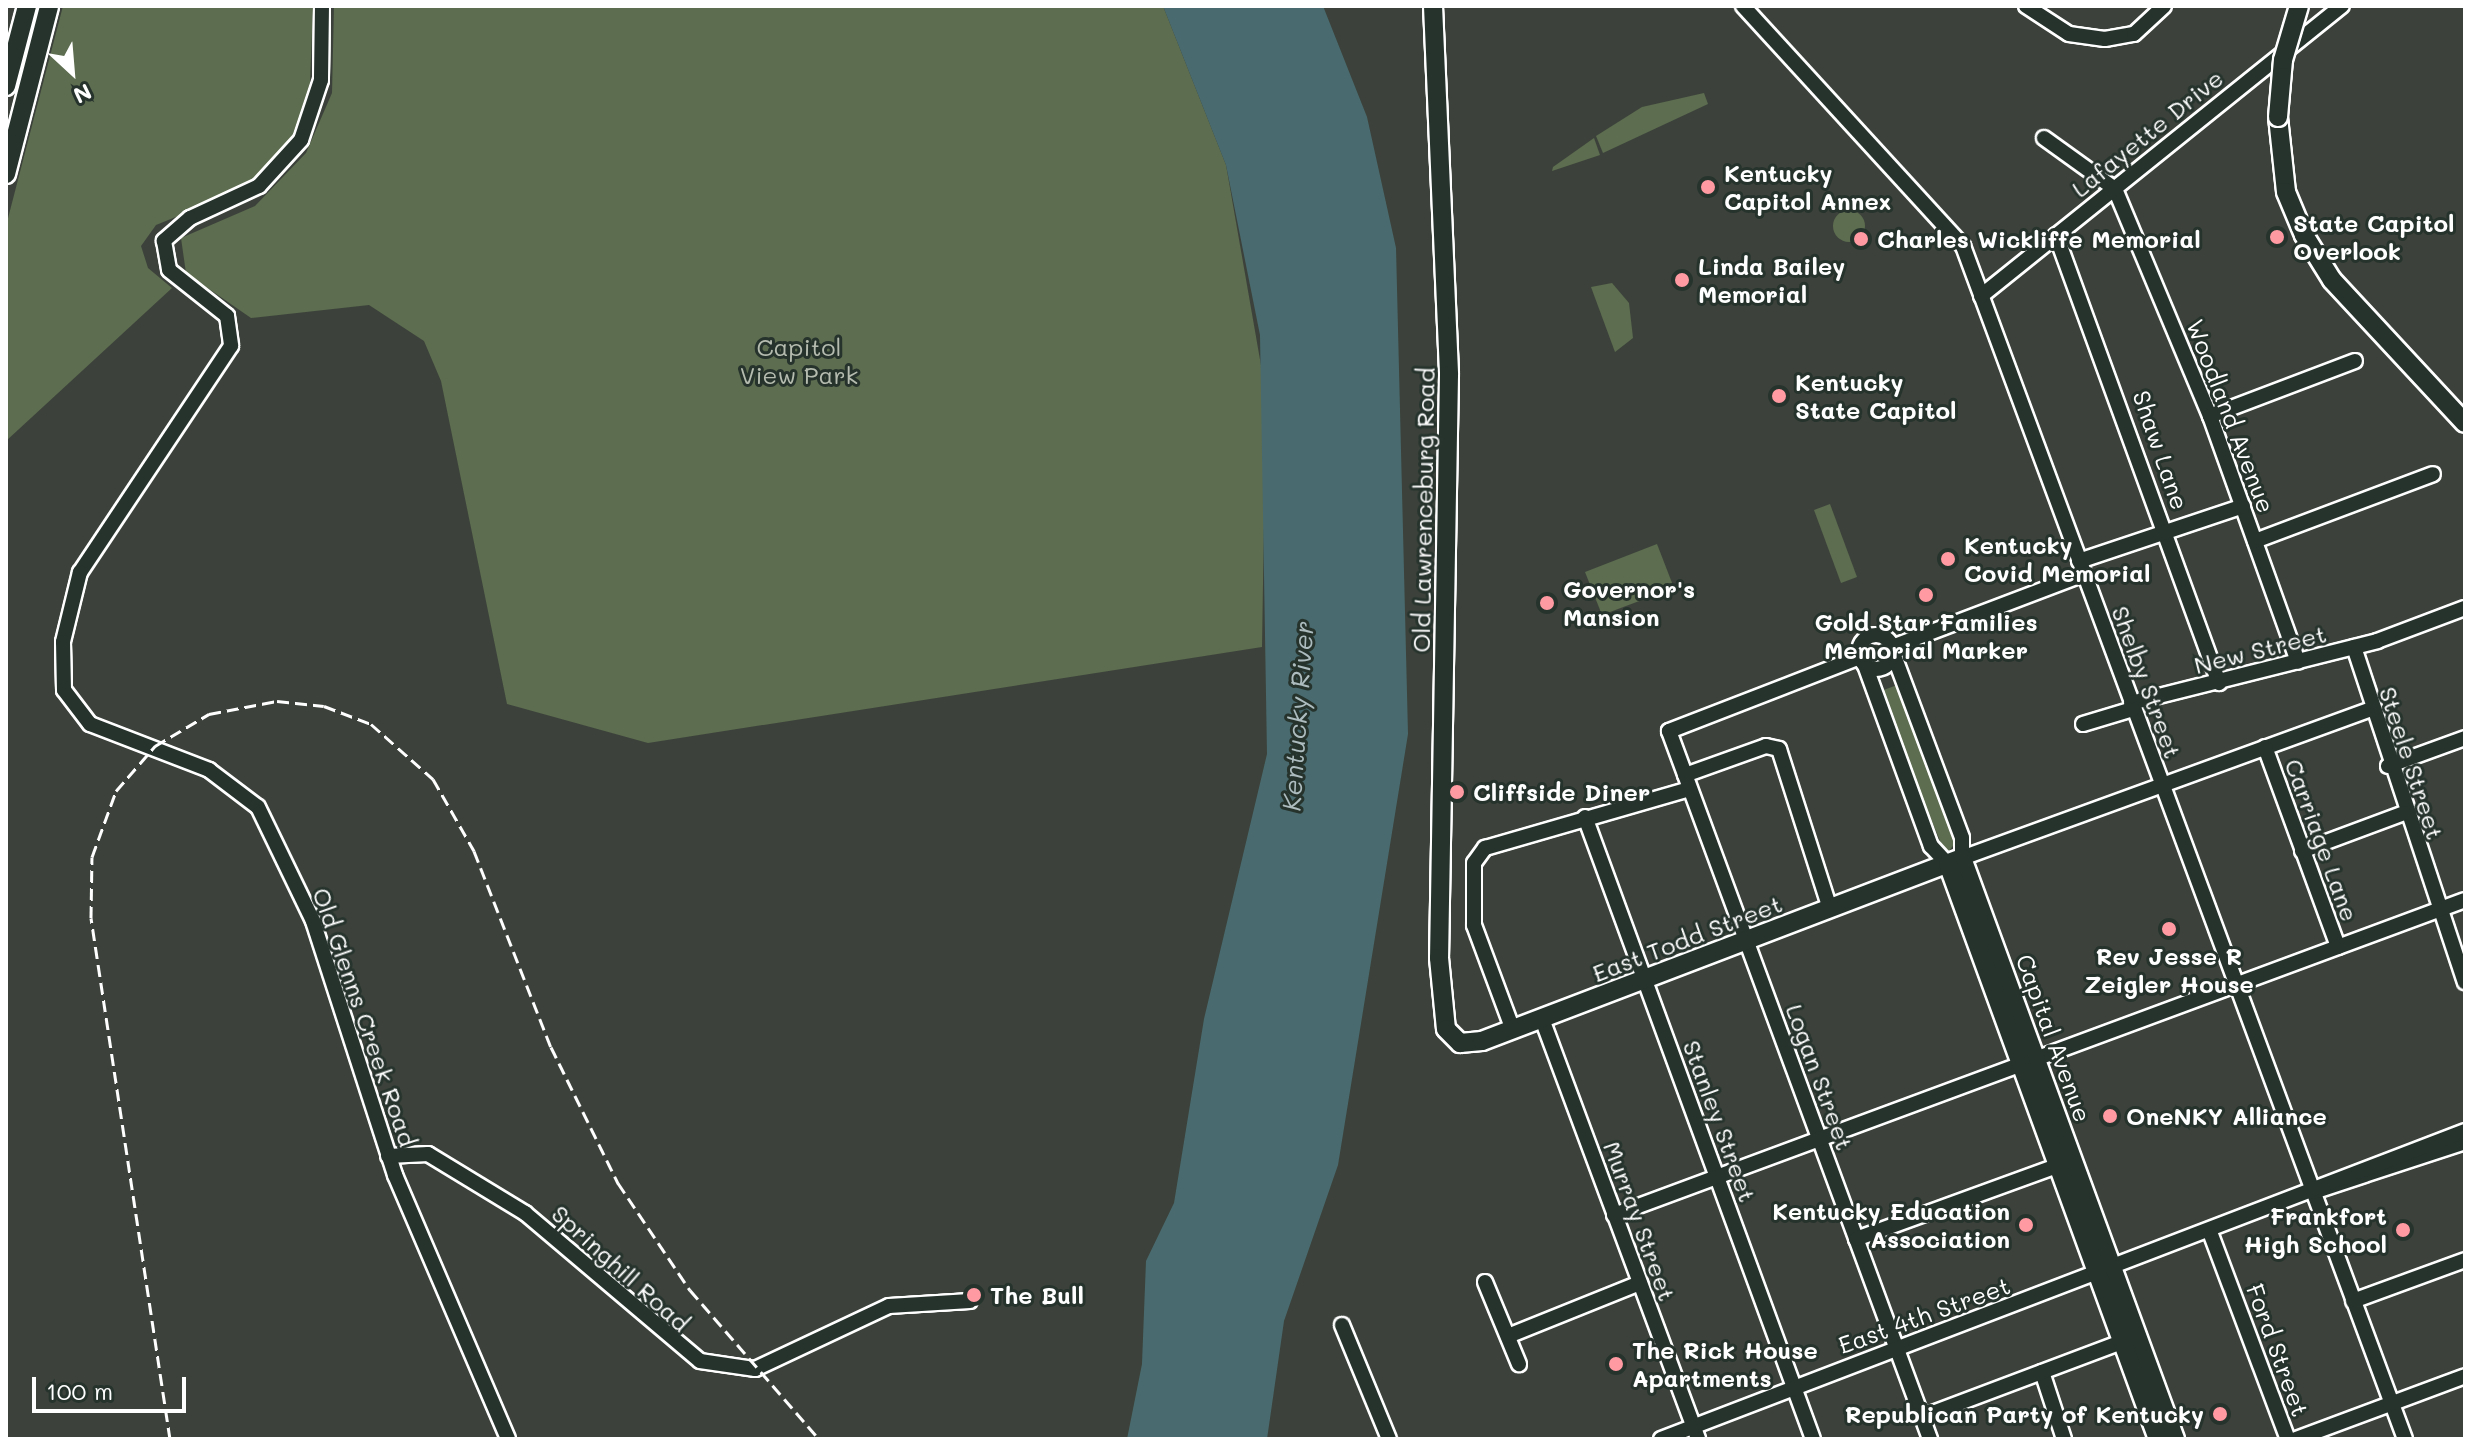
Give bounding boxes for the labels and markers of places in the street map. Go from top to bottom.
place label: Kentucky Capitol Annex [1724,159,1891,215]
marker: Kentucky Capitol Annex [1699,178,1717,196]
place label: State Capitol Overlook [2293,209,2454,265]
place label: Charles Wickliffe Memorial [1877,225,2201,253]
marker: State Capitol Overlook [2268,228,2286,246]
marker: Charles Wickliffe Memorial [1852,230,1870,248]
place label: Linda Bailey Memorial [1698,252,1845,308]
marker: Linda Bailey Memorial [1673,271,1691,289]
place label: Kentucky State Capitol [1795,368,1956,424]
marker: Kentucky State Capitol [1770,387,1788,405]
place label: Kentucky Covid Memorial [1964,531,2151,587]
marker: Kentucky Covid Memorial [1939,550,1957,568]
place label: Governor's Mansion [1563,575,1695,631]
marker: Gold Star Families Memorial Marker [1917,586,1935,604]
marker: Governor's Mansion [1538,594,1556,612]
place label: Gold Star Families Memorial Marker [1814,608,2038,664]
place label: Cliffside Diner [1473,778,1650,806]
marker: Cliffside Diner [1448,783,1466,801]
marker: Rev Jesse R Zeigler House [2160,920,2178,938]
place label: Rev Jesse R Zeigler House [2084,942,2254,998]
place label: OneNKY Alliance [2126,1102,2327,1130]
marker: OneNKY Alliance [2101,1107,2119,1125]
place label: Kentucky Education Association [1772,1197,2010,1253]
place label: Frankfort High School [2244,1202,2387,1258]
marker: Kentucky Education Association [2017,1216,2035,1234]
marker: Frankfort High School [2394,1221,2412,1239]
place label: The Bull [990,1281,1084,1309]
marker: The Bull [965,1286,983,1304]
place label: The Rick House Apartments [1632,1336,1818,1392]
marker: The Rick House Apartments [1607,1355,1625,1373]
place label: Republican Party of Kentucky [1845,1400,2204,1428]
marker: Republican Party of Kentucky [2211,1405,2229,1423]

